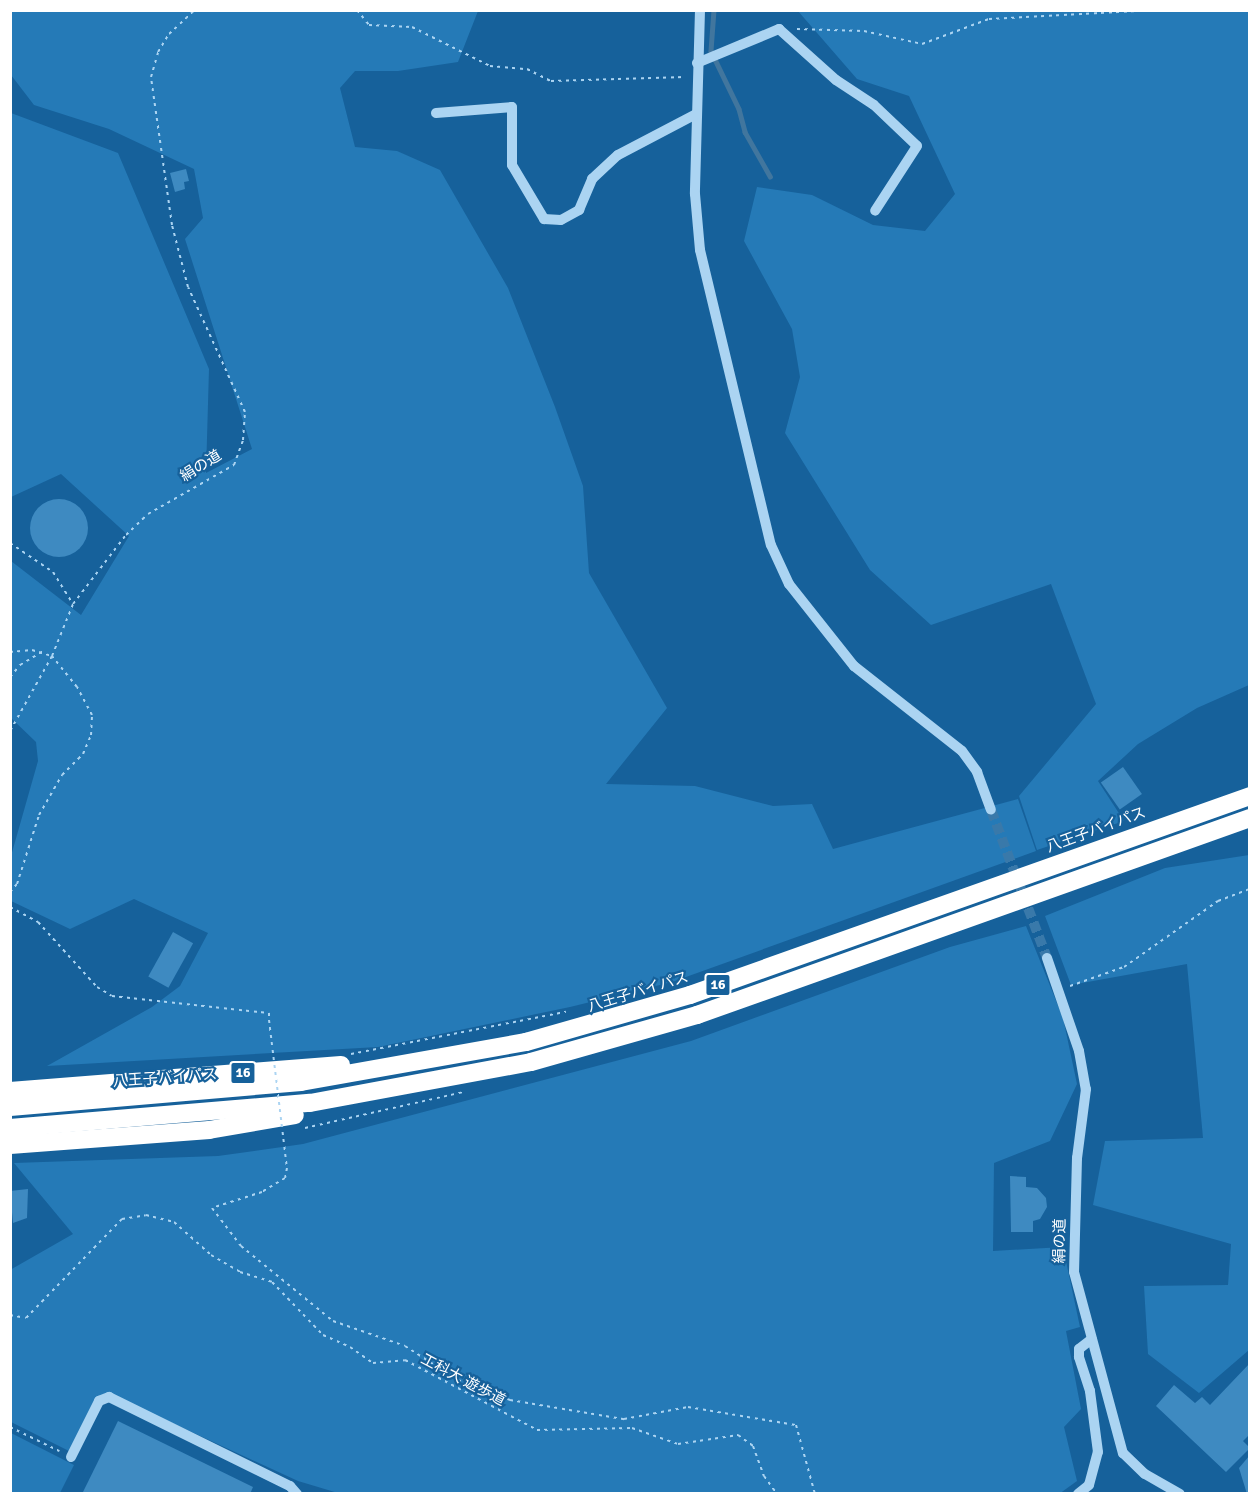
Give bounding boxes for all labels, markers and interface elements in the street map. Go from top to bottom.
street label: 絹の道 [177,446,225,486]
street label: 八王子バイパス [1044,804,1148,856]
street label: 八王子バイパス [585,968,691,1016]
road number: 16 [703,974,733,996]
road number: 16 [228,1062,258,1084]
street label: 八王子バイパス [112,1065,218,1091]
street label: 絹の道 [1051,1218,1069,1264]
street label: 工科大 遊歩道 [418,1350,508,1410]

